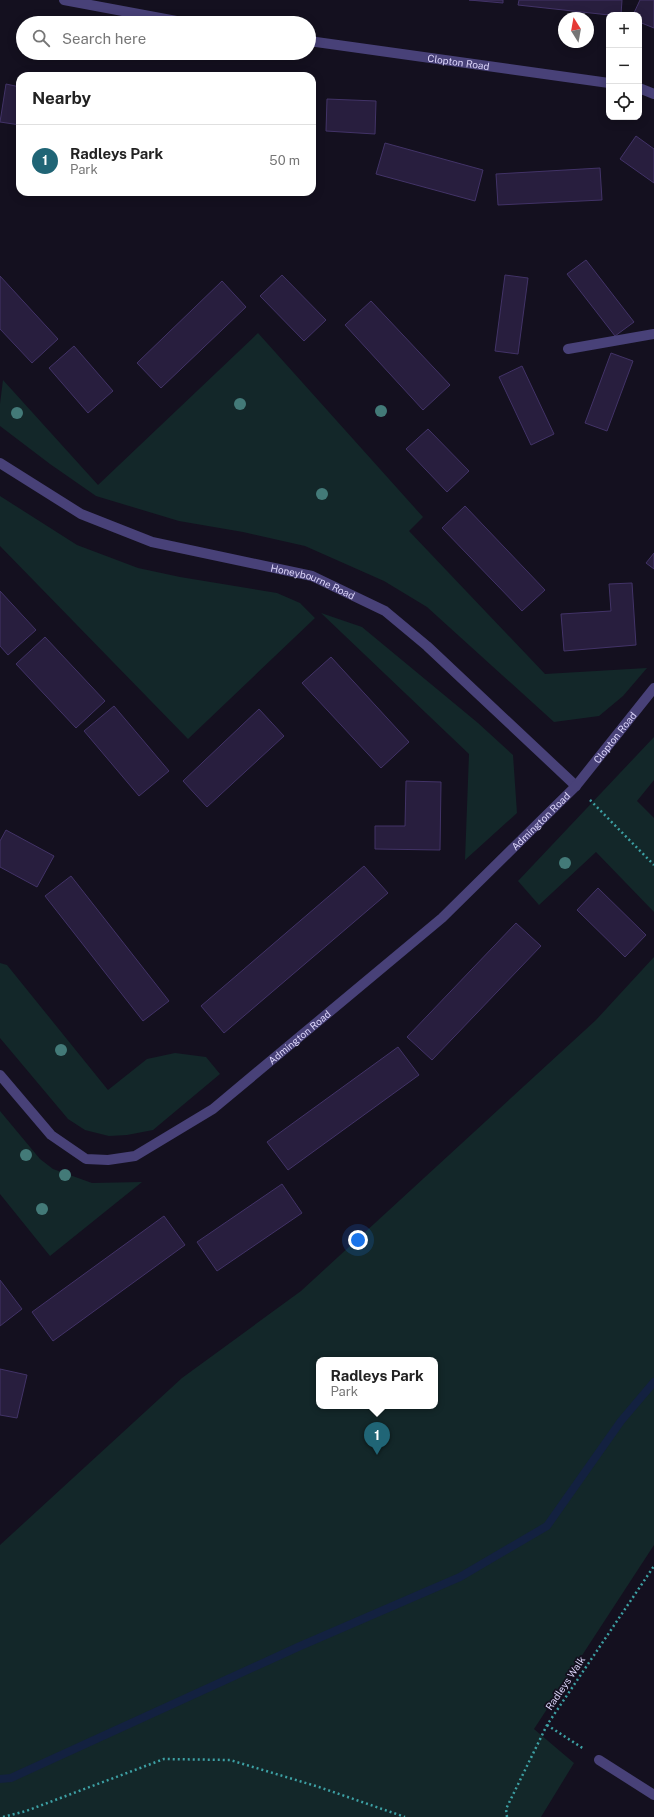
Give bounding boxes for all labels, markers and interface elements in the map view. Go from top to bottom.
north arrow [558,12,594,48]
map controls [606,12,642,120]
button: + [606,12,642,48]
search box [16,16,316,60]
icon: search [30,27,52,49]
text: Search here [62,30,146,47]
button: − [606,48,642,84]
street label: Clopton Road [427,52,490,72]
button: locate [606,84,642,120]
text: Nearby [32,88,91,108]
text: Radleys Park [70,145,163,162]
text: 1 [42,153,48,168]
text: 50 m [269,153,300,168]
text: Park [70,162,98,177]
street label: Honeybourne Road [270,561,357,602]
street label: Clopton Road [591,709,639,766]
street label: Admington Road [509,789,572,852]
street label: Admington Road [266,1008,333,1066]
your location [348,1230,368,1250]
popup [316,1357,438,1409]
text: Radleys Park [330,1367,424,1384]
text: Park [330,1384,358,1399]
pin: 1 [364,1422,390,1455]
street label: Radleys Walk [543,1654,588,1712]

